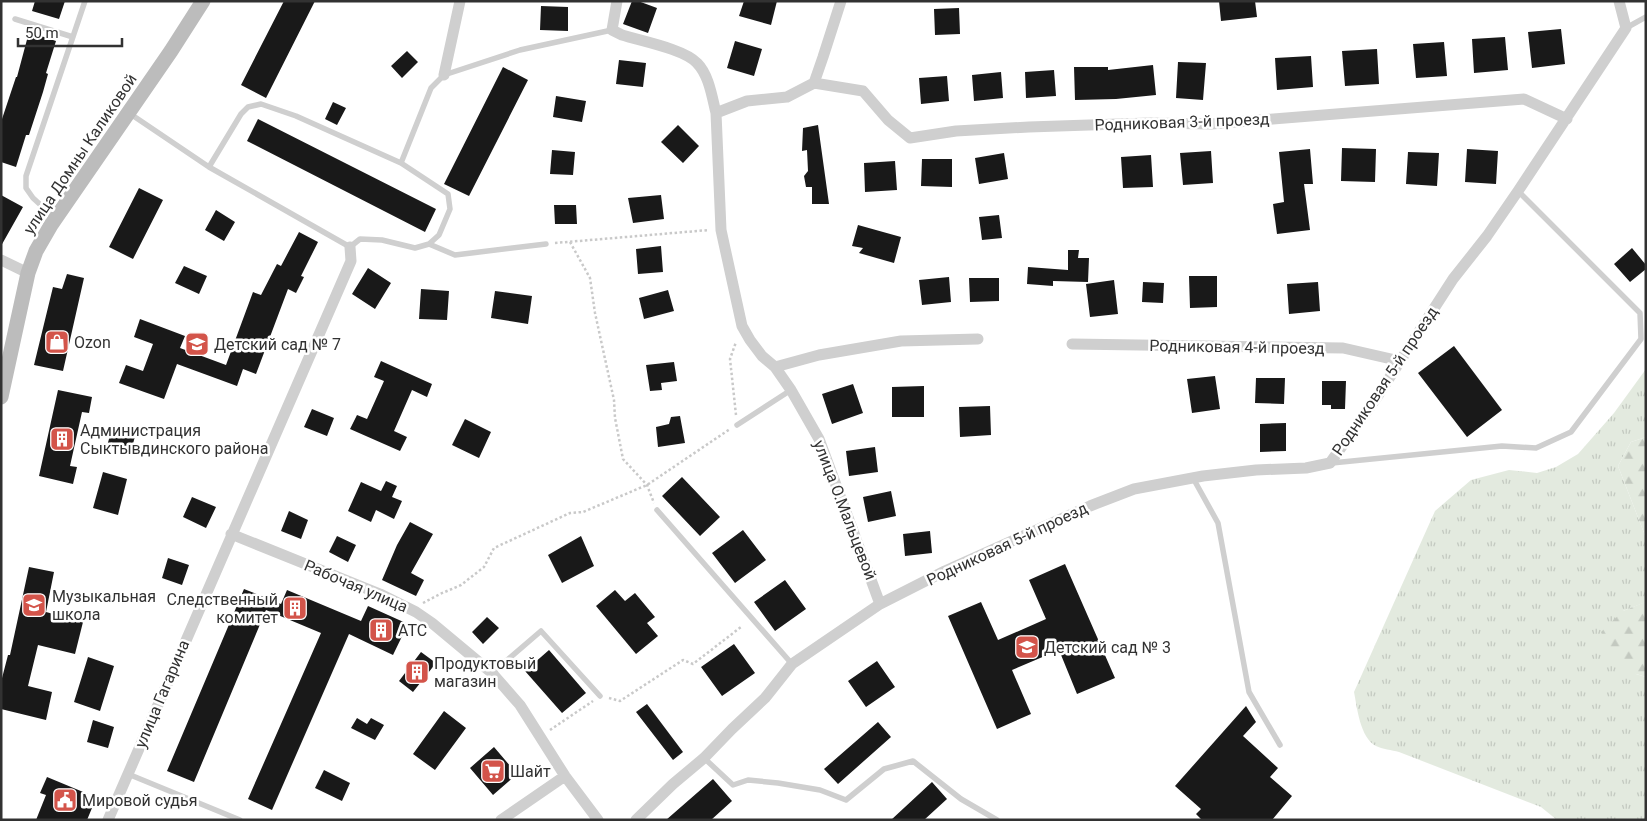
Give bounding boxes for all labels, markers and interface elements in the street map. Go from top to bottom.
scale bar [18,15,121,47]
text: 50 m [25,24,59,42]
street label: улица Домны Каликовой [19,70,141,238]
street label: Родниковая 3-й проезд [1094,109,1270,135]
street label: Родниковая 5-й проезд [1328,303,1442,459]
shop icon: Ozon [44,329,70,355]
school or university icon: Детский сад № 7 [184,331,210,357]
place label: Ozon [74,333,111,352]
place label: Детский сад № 7 [214,335,341,354]
street label: Родниковая 4-й проезд [1149,336,1325,358]
place label: Администрация Сыктывдинского района [80,421,268,458]
building icon: Администрация Сыктывдинского района [49,426,75,452]
street label: улица О.Мальцевой [810,437,880,583]
street label: Родниковая 5-й проезд [924,498,1091,590]
street label: Рабочая улица [301,556,411,616]
place label: Музыкальная школа [52,587,156,624]
place label: Следственный комитет [166,590,278,627]
school or university icon: Музыкальная школа [21,592,47,618]
building icon: Следственный комитет [282,595,308,621]
building icon: АТС [368,617,394,643]
place label: АТС [398,621,427,640]
school or university icon: Детский сад № 3 [1014,634,1040,660]
street label: улица Гагарина [131,637,193,751]
place label: Детский сад № 3 [1044,638,1171,657]
place label: Продуктовый магазин [434,654,536,691]
building icon: Продуктовый магазин [404,659,430,685]
supermarket icon: Шайт [480,758,506,784]
place label: Шайт [510,762,551,781]
public building icon: Мировой судья [52,787,78,813]
place label: Мировой судья [82,791,197,810]

